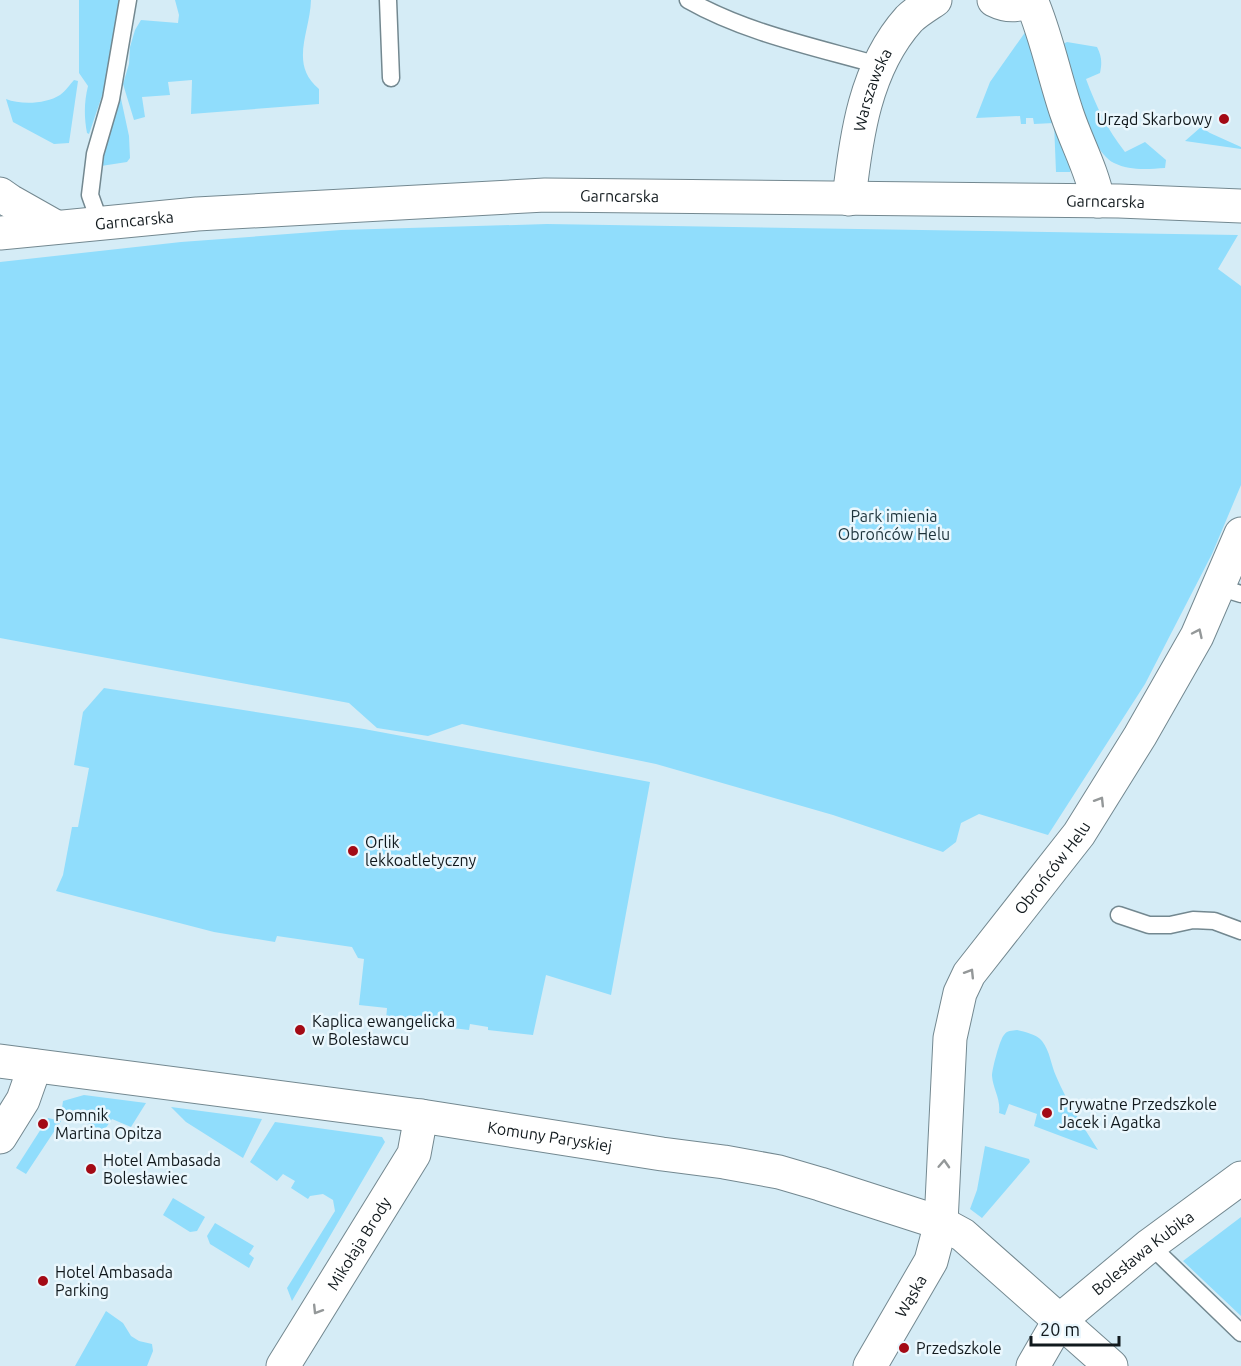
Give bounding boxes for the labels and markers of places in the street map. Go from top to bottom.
place label: Urząd Skarbowy [1097,110,1212,128]
marker: Urząd Skarbowy [1217,112,1231,126]
place label: Orlik lekkoatletyczny [365,833,477,869]
marker: Orlik lekkoatletyczny [346,844,360,858]
place label: Kaplica ewangelicka w Bolesławcu [312,1012,455,1048]
marker: Kaplica ewangelicka w Bolesławcu [293,1023,307,1037]
place label: Prywatne Przedszkole Jacek i Agatka [1059,1095,1217,1131]
place label: Pomnik Martina Opitza [55,1106,162,1142]
marker: Prywatne Przedszkole Jacek i Agatka [1040,1106,1054,1120]
marker: Pomnik Martina Opitza [36,1117,50,1131]
place label: Hotel Ambasada Bolesławiec [103,1151,221,1187]
marker: Hotel Ambasada Bolesławiec [84,1162,98,1176]
place label: Hotel Ambasada Parking [55,1263,173,1299]
marker: Hotel Ambasada Parking [36,1274,50,1288]
place label: Przedszkole [916,1339,1002,1357]
marker: Przedszkole [897,1341,911,1355]

